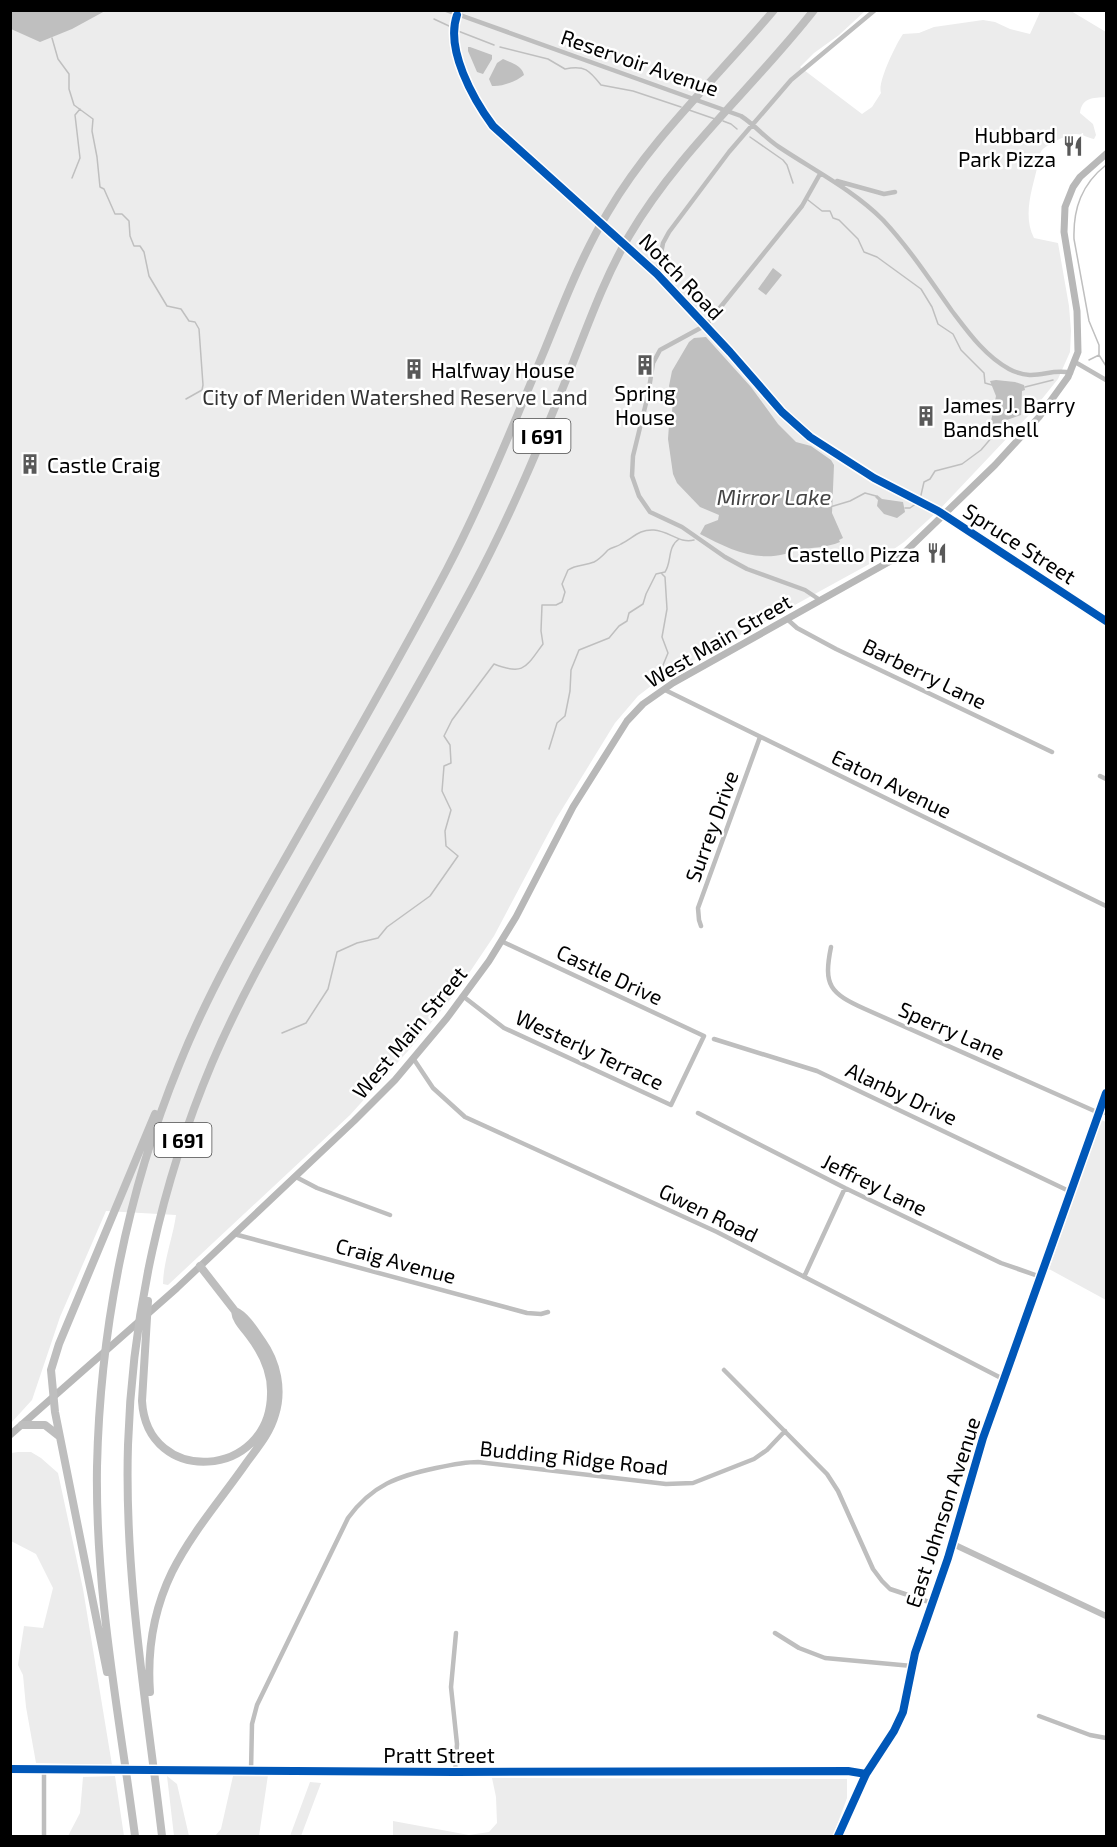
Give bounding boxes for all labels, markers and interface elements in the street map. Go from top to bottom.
street label: Reservoir Avenue [558,23,722,101]
place label: Hubbard Park Pizza [958,122,1056,171]
restaurant icon: Hubbard Park Pizza [1061,134,1085,158]
street label: Notch Road [635,228,729,324]
building icon: Spring House [633,353,657,377]
building icon: Halfway House [402,357,426,381]
place label: Halfway House [431,357,575,382]
place label: Spring House [614,380,676,429]
park label: City of Meriden Watershed Reserve Land [202,384,588,409]
place label: James J. Barry Bandshell [943,392,1075,441]
building icon: James J. Barry Bandshell [914,404,938,428]
road number: I 691 [514,419,570,453]
building icon: Castle Craig [18,452,42,476]
place label: Castle Craig [47,452,160,477]
water label: Mirror Lake [717,483,831,509]
street label: Spruce Street [959,497,1081,589]
place label: Castello Pizza [787,541,920,566]
restaurant icon: Castello Pizza [925,541,949,565]
street label: West Main Street [640,588,796,692]
street label: Barberry Lane [859,632,991,714]
street label: Eaton Avenue [828,743,956,823]
street label: Surrey Drive [679,767,743,885]
street label: Castle Drive [553,939,667,1009]
street label: West Main Street [347,961,471,1103]
street label: Sperry Lane [895,996,1009,1064]
street label: Westerly Terrace [512,1004,668,1094]
street label: Alanby Drive [842,1056,962,1130]
road number: I 691 [154,1123,212,1157]
street label: Jeffrey Lane [818,1148,932,1220]
street label: Gwen Road [655,1177,763,1247]
street label: Craig Avenue [333,1232,459,1288]
street label: East Johnson Avenue [899,1413,985,1611]
street label: Budding Ridge Road [479,1435,669,1479]
street label: Pratt Street [383,1742,495,1767]

